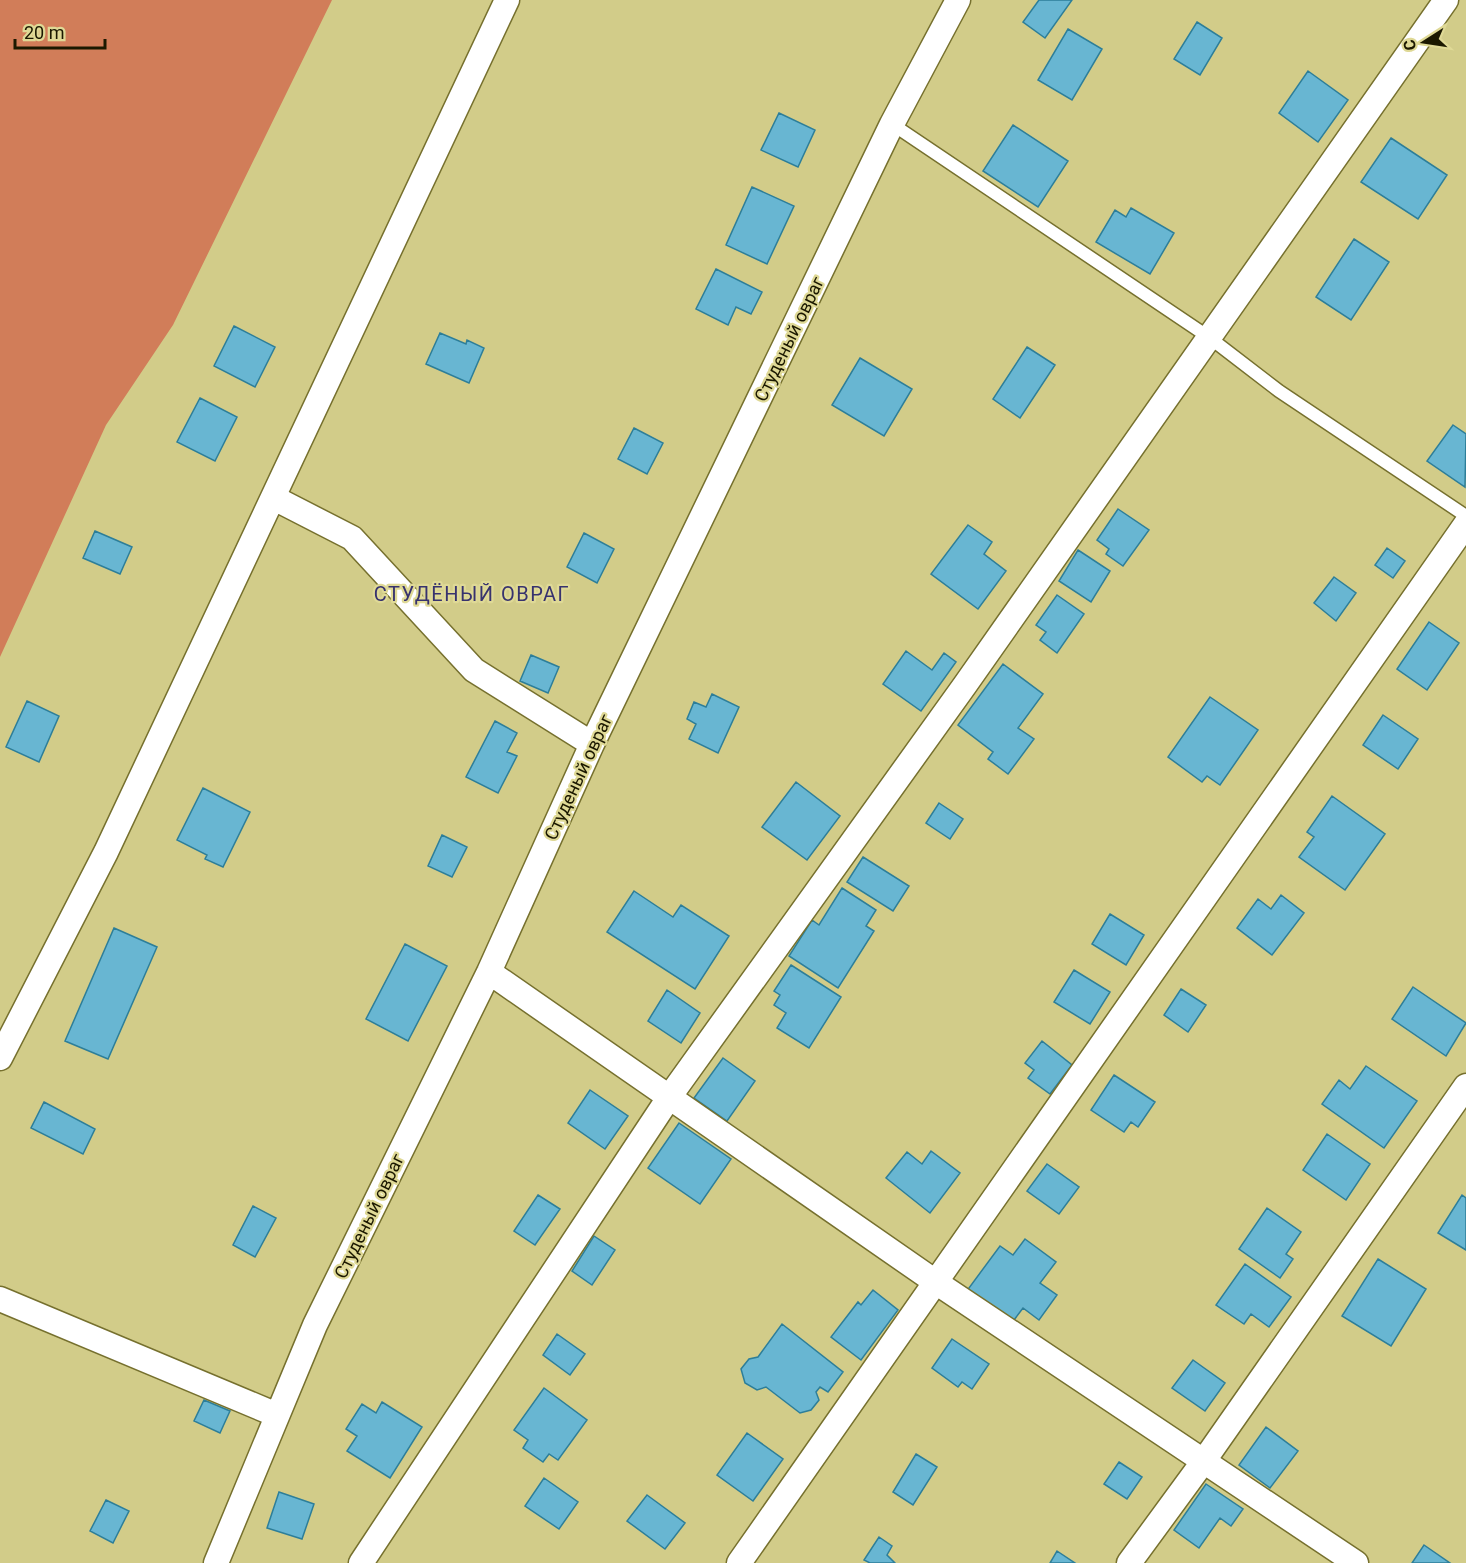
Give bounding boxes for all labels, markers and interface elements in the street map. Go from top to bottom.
scale bar [15,12,105,50]
north arrow [1394,12,1454,72]
text: 20 m [24,22,64,43]
text: С [1399,38,1420,52]
street label: Студеный овраг [750,273,828,405]
district label: СТУДЁНЫЙ ОВРАГ [374,582,570,606]
street label: Студеный овраг [540,710,616,843]
street label: Студеный овраг [330,1150,408,1282]

